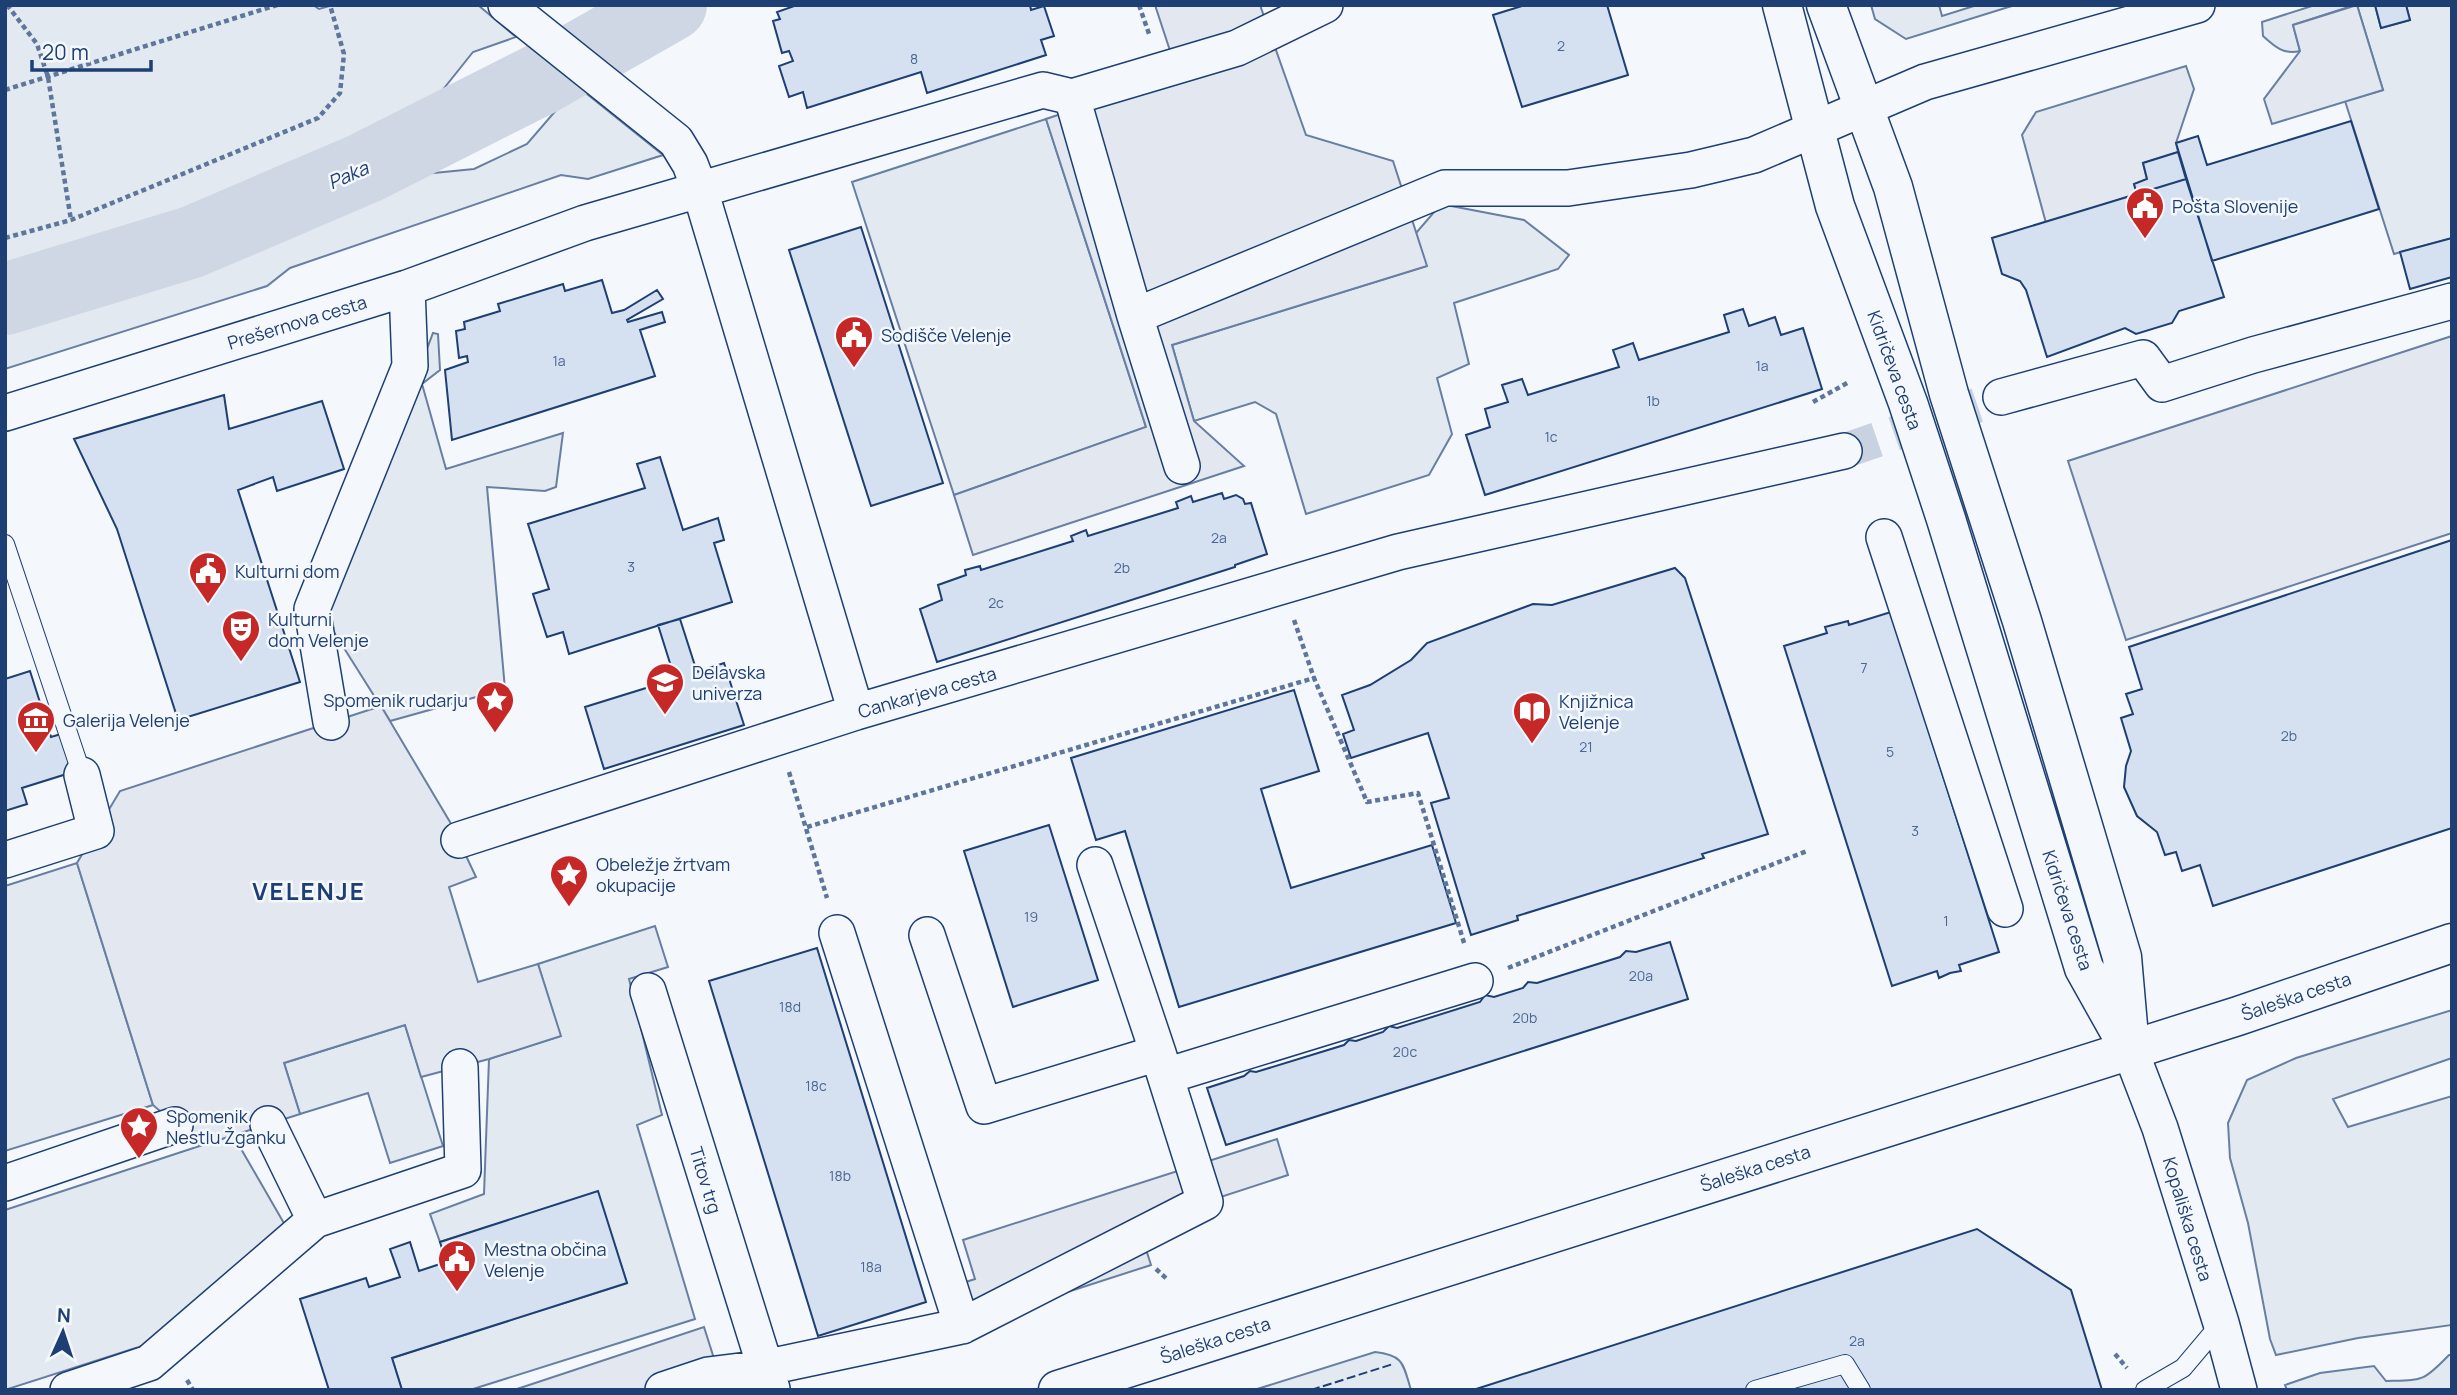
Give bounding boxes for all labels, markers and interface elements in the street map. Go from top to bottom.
scale bar [32,28,150,72]
house number: 2 [1557,36,1565,55]
text: 20 m [42,38,89,66]
house number: 8 [910,49,918,68]
water label: Paka [324,154,374,195]
public building icon: Pošta Slovenije [2124,185,2166,240]
place label: Pošta Slovenije [2172,194,2298,218]
street label: Prešernova cesta [225,289,369,355]
street label: Kidričeva cesta [1862,307,1928,433]
public building icon: Sodišče Velenje [833,314,875,369]
place label: Sodišče Velenje [881,323,1011,347]
house number: 1a [552,351,566,370]
house number: 1a [1755,356,1769,375]
house number: 1b [1646,391,1660,410]
house number: 1c [1544,427,1558,446]
house number: 2a [1211,528,1227,547]
public building icon: Kulturni dom [187,550,229,605]
house number: 3 [627,557,635,576]
house number: 2b [1114,558,1130,577]
place label: Kulturni dom [235,559,339,583]
house number: 2c [988,593,1004,612]
place label: Kulturni dom Velenje [268,607,369,652]
theatre icon: Kulturni dom Velenje [220,608,262,663]
house number: 7 [1860,658,1868,677]
place label: Delavska univerza [692,660,766,705]
school or university icon: Delavska univerza [644,661,686,716]
street label: Cankarjeva cesta [855,661,999,723]
place icon: Spomenik rudarju [474,679,516,734]
place label: Spomenik rudarju [323,688,468,712]
place label: Knjižnica Velenje [1559,689,1633,734]
library icon: Knjižnica Velenje [1511,690,1553,745]
museum icon: Galerija Velenje [15,699,57,754]
place label: Galerija Velenje [63,708,190,732]
house number: 2b [2281,726,2297,745]
house number: 21 [1579,737,1593,756]
house number: 5 [1886,742,1894,761]
house number: 3 [1911,821,1919,840]
street label: Kidričeva cesta [2037,847,2099,973]
place label: Obeležje žrtvam okupacije [596,852,730,897]
place icon: Obeležje žrtvam okupacije [548,853,590,908]
district label: VELENJE [252,874,366,907]
house number: 19 [1024,907,1038,926]
house number: 1 [1943,911,1949,930]
house number: 20a [1629,966,1653,985]
street label: Šaleška cesta [2238,966,2354,1026]
house number: 18d [779,997,801,1016]
house number: 20b [1513,1008,1537,1027]
house number: 20c [1393,1042,1417,1061]
house number: 18c [805,1076,827,1095]
place label: Spomenik Nestlu Žganku [166,1104,286,1149]
place icon: Spomenik Nestlu Žganku [118,1105,160,1160]
street label: Šaleška cesta [1697,1139,1813,1197]
street label: Titov trg [684,1144,728,1216]
street label: Kopališka cesta [2158,1154,2218,1284]
house number: 18b [829,1166,851,1185]
place label: Mestna občina Velenje [484,1237,607,1282]
public building icon: Mestna občina Velenje [436,1238,478,1293]
house number: 18a [860,1257,882,1276]
north arrow [28,1297,98,1367]
text: N [56,1302,71,1328]
street label: Šaleška cesta [1157,1311,1273,1369]
house number: 2a [1849,1331,1865,1350]

